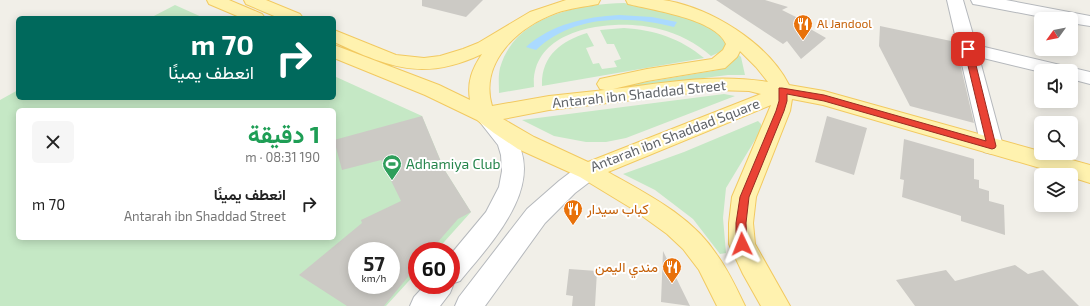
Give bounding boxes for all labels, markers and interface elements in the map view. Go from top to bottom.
north arrow [1034,12,1078,56]
map controls [1034,12,1078,212]
restaurant icon: Al Jandool [792,13,814,41]
place label: Al Jandool [817,16,872,30]
text: 70 m [191,27,254,61]
icon: right [268,32,320,84]
pin [951,32,985,66]
icon: arrive [957,38,979,60]
text: انعطف يمينًا [168,61,254,83]
button: sound [1034,64,1078,108]
street label: Antarah ibn Shaddad Street [551,76,727,111]
street label: Antarah ibn Shaddad Square [588,94,762,175]
button: search [1034,116,1078,160]
text: 1 دقيقة [248,119,320,148]
button: close [32,121,74,163]
text: 190 m · 08:31 [245,149,320,165]
sports icon: Adhamiya Club [381,153,403,181]
place label: Adhamiya Club [406,155,501,172]
button: layers [1034,168,1078,212]
text: انعطف يمينًا [214,185,286,203]
icon: right [298,193,320,215]
text: 70 m [32,195,65,213]
restaurant icon: كباب سيدار [562,198,584,226]
place label: كباب سيدار [586,200,649,218]
text: Antarah ibn Shaddad Street [124,208,286,224]
position arrow [721,223,763,265]
speed limit sign: 60 [408,242,460,294]
text: 57 [363,251,385,275]
restaurant icon: مندي اليمن [661,256,683,284]
place label: مندي اليمن [595,258,658,279]
text: km/h [362,272,386,284]

